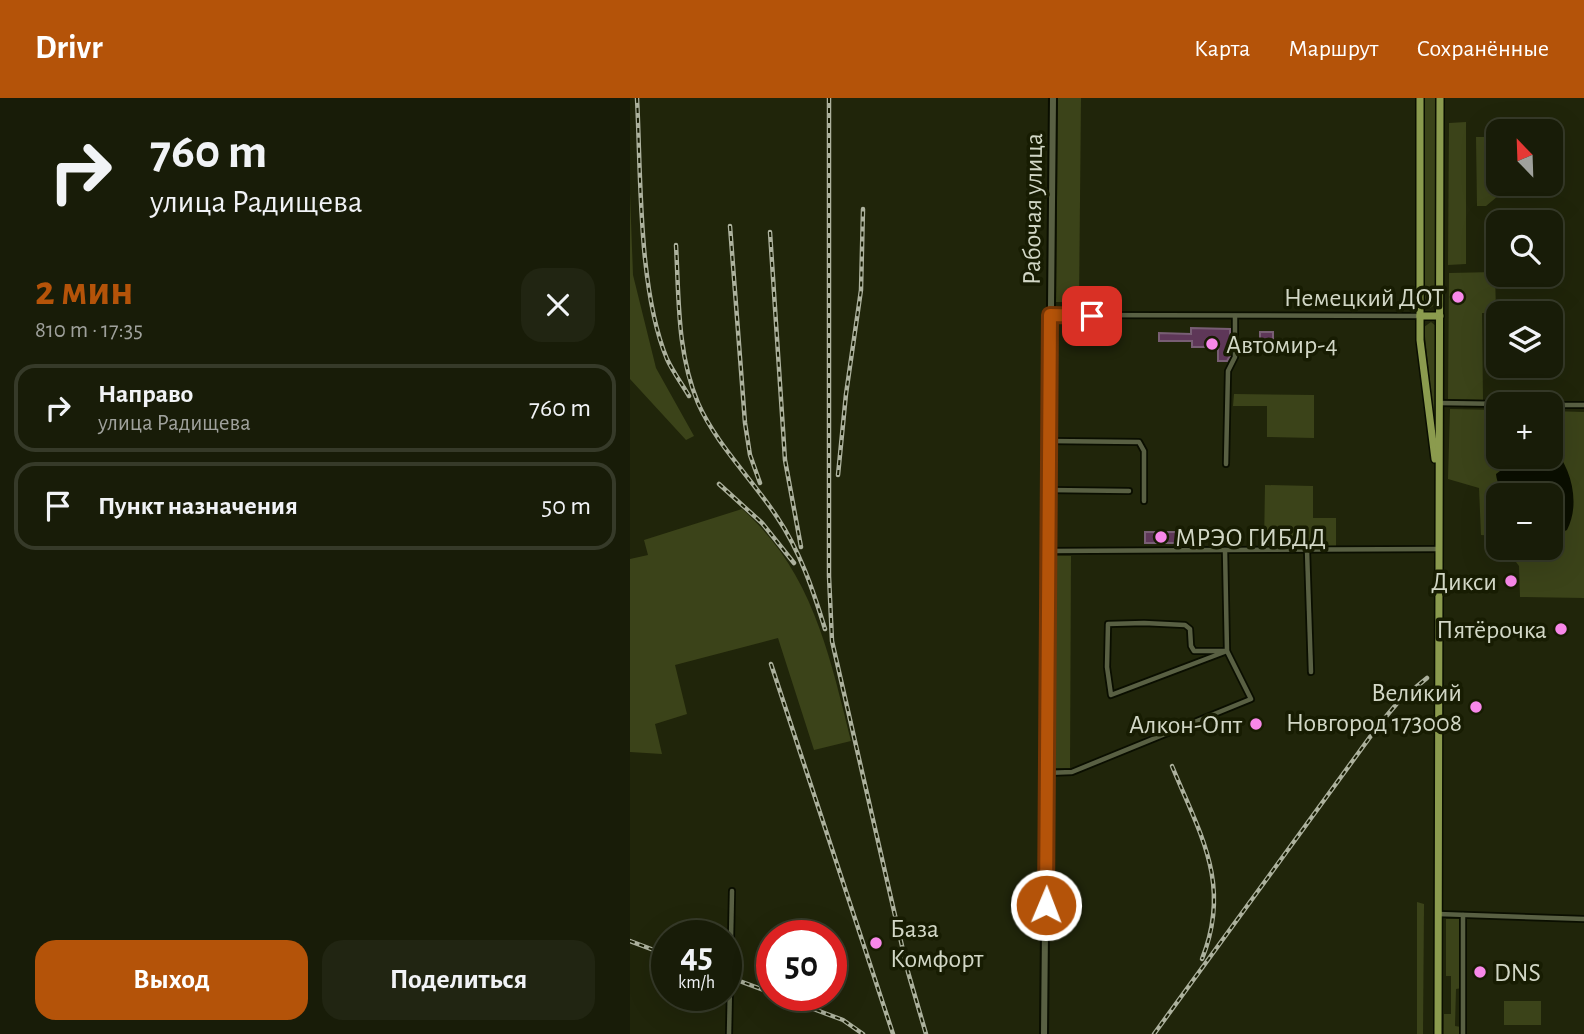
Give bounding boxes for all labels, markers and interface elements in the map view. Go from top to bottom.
text: Drivr [35,32,103,65]
text: Карта [1194,37,1250,61]
text: Маршрут [1288,37,1378,61]
text: Сохранённые [1416,37,1549,61]
north arrow [1486,119,1563,196]
map controls [1486,119,1563,560]
icon: right [35,126,126,217]
text: 760 m [150,128,267,177]
street label: Рабочая улица [1019,133,1047,285]
text: улица Радищева [150,186,363,218]
button: search [1486,210,1563,287]
button: close [521,268,595,342]
text: 2 мин [35,270,133,312]
place label: Немецкий ДОТ [1284,285,1444,311]
pin [1062,286,1122,346]
marker: Немецкий ДОТ [1450,289,1466,305]
icon: arrive [1073,297,1111,335]
button: layers [1486,301,1563,378]
text: 810 m · 17:35 [35,319,143,342]
place label: Автомир-4 [1226,332,1338,358]
marker: Автомир-4 [1204,336,1220,352]
text: Направо [98,381,193,407]
icon: right [39,389,77,427]
button: + [1486,392,1563,469]
text: 760 m [529,395,591,421]
text: улица Радищева [98,412,251,435]
button: − [1486,483,1563,560]
icon: arrive [39,487,77,525]
text: Пункт назначения [98,493,298,519]
text: 50 m [541,493,591,519]
place label: МРЭО ГИБДД [1175,525,1326,551]
marker: МРЭО ГИБДД [1153,529,1169,545]
place label: Дикси [1431,569,1497,595]
marker: Дикси [1503,573,1519,589]
place label: Пятёрочка [1436,617,1547,643]
marker: Пятёрочка [1553,621,1569,637]
place label: Великий Новгород 173008 [1286,680,1462,736]
marker: Великий Новгород 173008 [1468,699,1484,715]
place label: Алкон-Опт [1129,712,1243,738]
marker: Алкон-Опт [1248,716,1264,732]
position arrow [1009,868,1083,942]
place label: База Комфорт [890,916,984,972]
speed limit sign: 50 [756,920,847,1011]
marker: База Комфорт [868,935,884,951]
text: 45 [680,939,713,974]
button: Выход [35,940,308,1020]
button: Поделиться [322,940,595,1020]
place label: DNS [1494,960,1541,986]
marker: DNS [1472,964,1488,980]
text: km/h [678,974,715,992]

